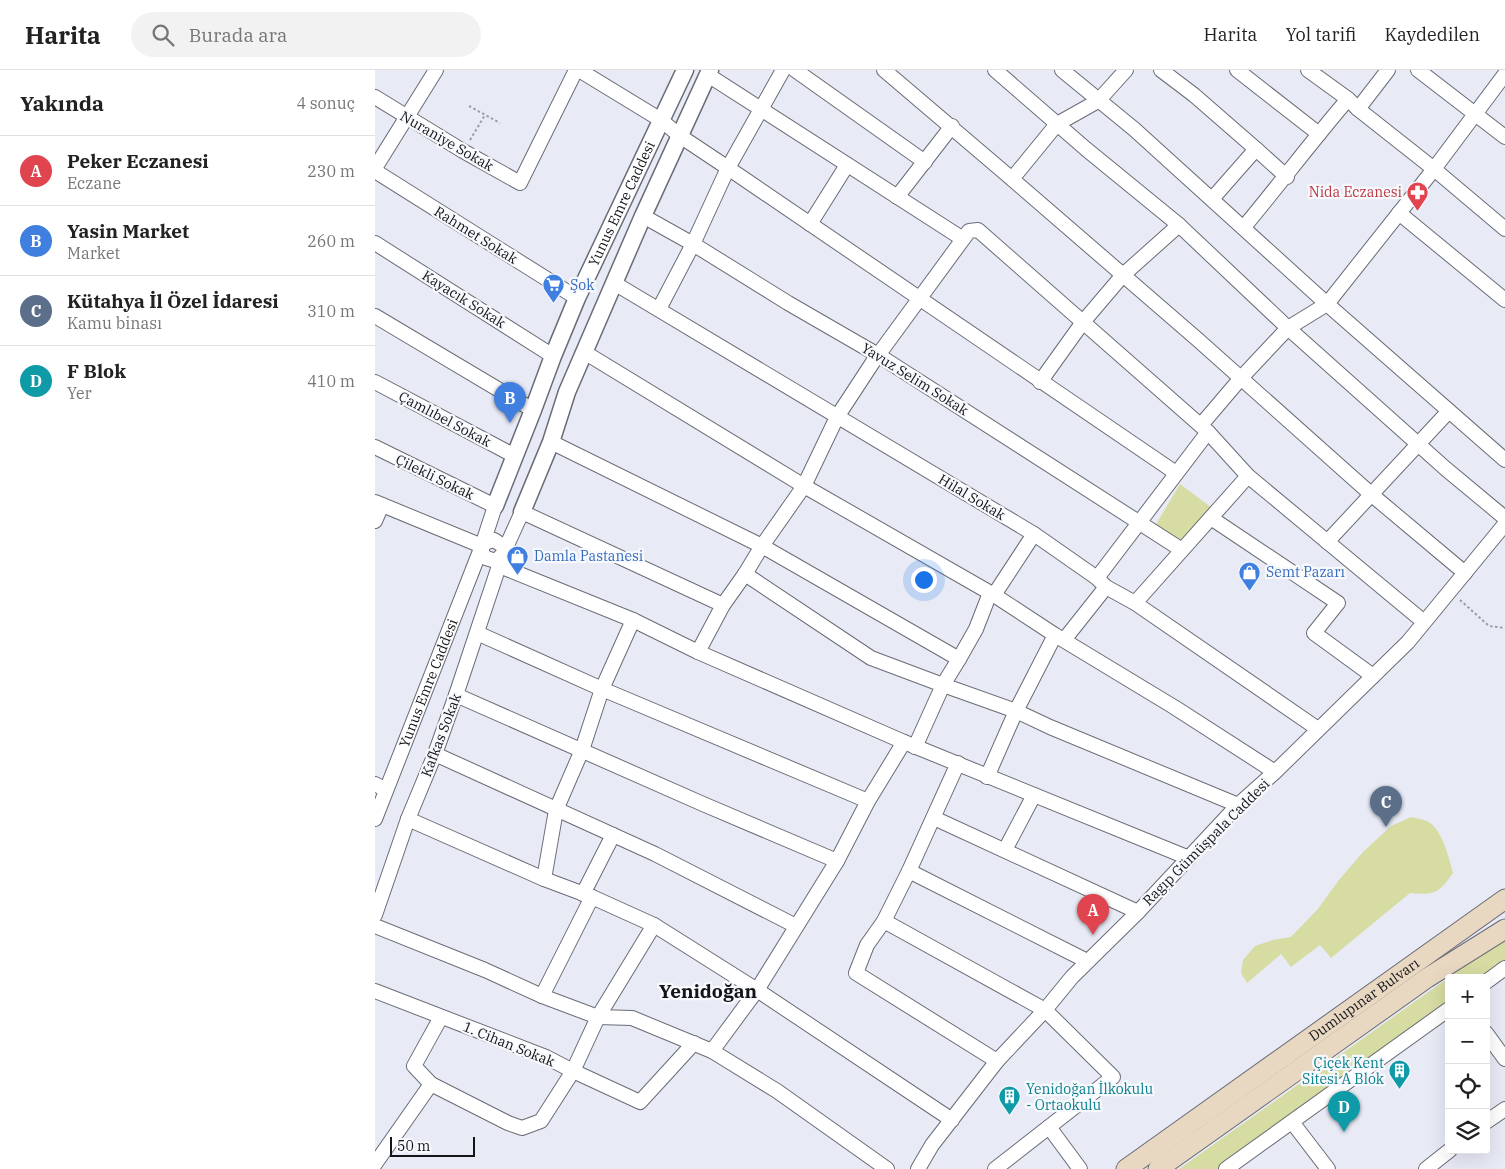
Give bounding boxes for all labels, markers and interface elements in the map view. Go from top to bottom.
search box [131,12,481,57]
text: Harita [25,19,101,51]
icon: search [149,21,177,49]
text: Burada ara [189,23,287,47]
text: Harita [1204,23,1257,46]
text: Yol tarifi [1285,23,1356,46]
text: Kaydedilen [1384,23,1480,46]
text: Yakında [20,89,104,117]
text: 4 sonuç [296,93,355,113]
street label: Nuraniye Sokak [397,107,498,175]
street label: Yunus Emre Caddesi [584,138,659,269]
text: Peker Eczanesi [67,149,209,173]
text: A [30,161,42,181]
text: 230 m [307,161,355,181]
text: Eczane [67,173,121,193]
pharmacy icon: Nida Eczanesi [1406,180,1430,211]
place label: Nida Eczanesi [1309,183,1402,201]
street label: Rahmet Sokak [431,202,522,268]
text: Yasin Market [67,219,189,243]
text: B [30,231,42,251]
text: 260 m [307,231,355,251]
text: Market [67,243,120,263]
street label: Kayacık Sokak [419,266,510,332]
supermarket icon: Şok [542,273,566,304]
place label: Şok [570,276,595,294]
text: Kütahya İl Özel İdaresi [67,289,279,313]
text: C [31,301,41,321]
text: 310 m [307,301,355,321]
text: Kamu binası [67,313,162,333]
street label: Yavuz Selim Sokak [858,339,973,420]
text: F Blok [67,359,126,383]
text: D [30,371,42,391]
text: 410 m [307,371,355,391]
pin: B [494,382,526,423]
text: Yer [67,383,92,403]
street label: Çamlıbel Sokak [396,387,495,451]
street label: Çilekli Sokak [393,450,478,504]
street label: Hilal Sokak [935,470,1009,524]
shop icon: Damla Pastanesi [506,544,530,575]
place label: Damla Pastanesi [534,547,643,565]
shop icon: Semt Pazarı [1238,560,1262,591]
place label: Semt Pazarı [1266,563,1345,581]
your location [911,567,937,593]
street label: Yunus Emre Caddesi [395,616,462,750]
street label: Kafkas Sokak [417,690,465,779]
street label: Ragıp Gümüşpala Caddesi [1139,775,1273,909]
pin: C [1370,786,1402,827]
pin: A [1077,894,1109,935]
street label: Dumlupınar Bulvarı [1305,954,1423,1045]
map controls [1445,974,1490,1154]
button: + [1445,974,1490,1019]
district label: Yenidoğan [659,979,758,1003]
street label: 1. Cihan Sokak [460,1017,558,1071]
button: − [1445,1019,1490,1064]
place label: Çiçek Kent Sitesi A Blok [1302,1054,1385,1088]
building icon: Çiçek Kent Sitesi A Blok [1388,1059,1412,1090]
button: locate [1445,1064,1490,1109]
place label: Yenidoğan İlkokulu - Ortaokulu [1026,1080,1153,1114]
building icon: Yenidoğan İlkokulu - Ortaokulu [998,1085,1022,1116]
pin: D [1328,1091,1360,1132]
button: layers [1445,1109,1490,1154]
scale bar [390,1134,475,1157]
text: 50 m [397,1137,430,1155]

